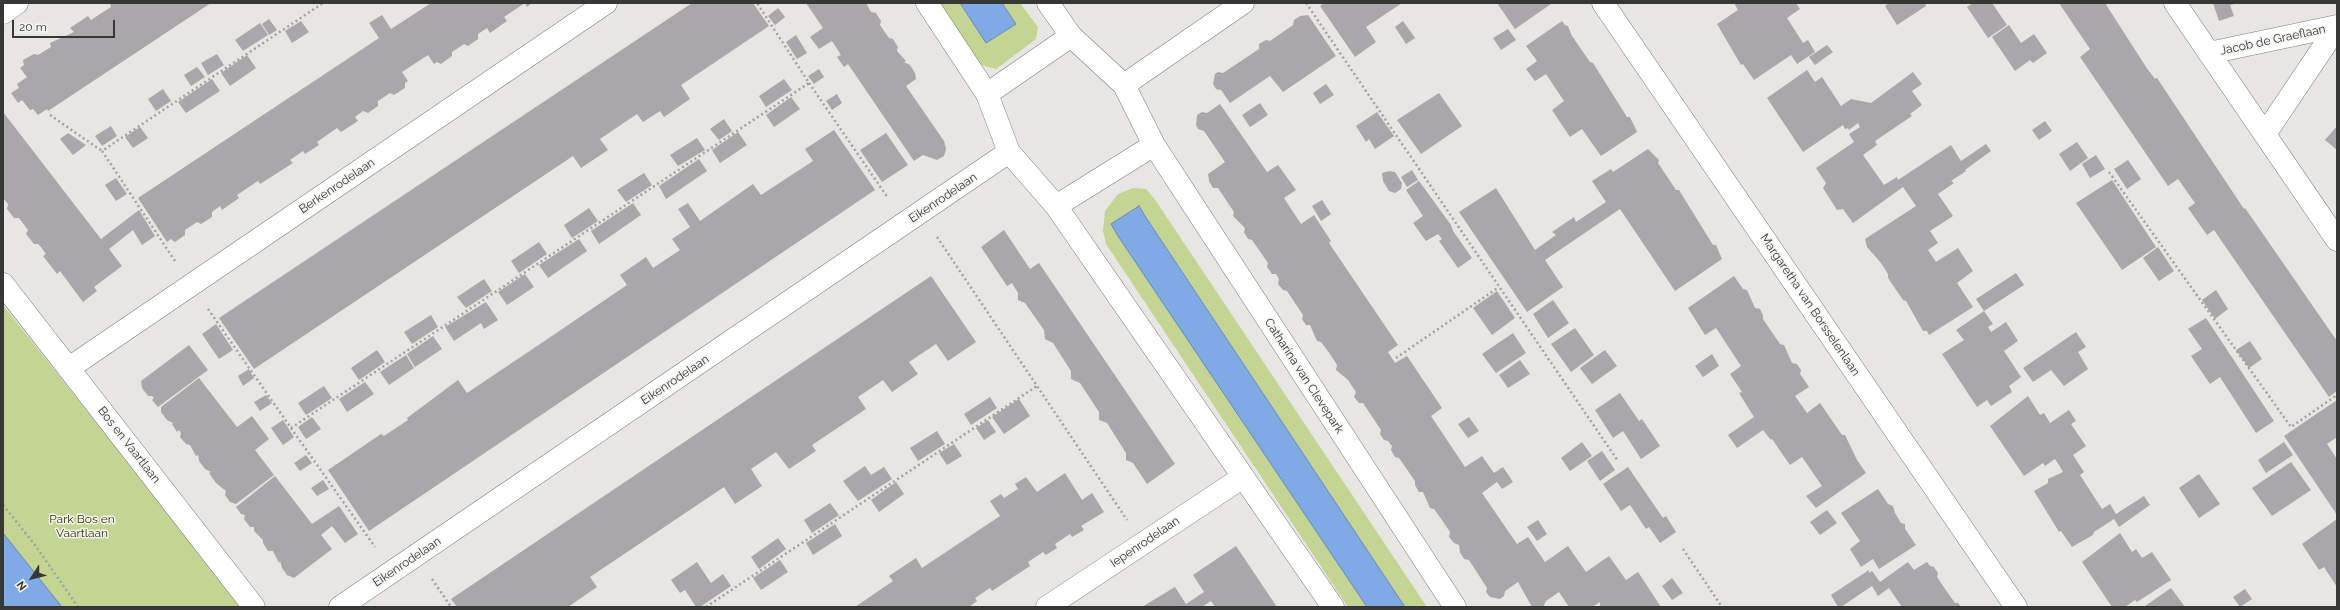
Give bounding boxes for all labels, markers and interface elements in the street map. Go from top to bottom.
scale bar [14,12,117,38]
text: 20 m [19,20,47,34]
street label: Jacob de Graeflaan [2219,22,2327,58]
street label: Berkenrodelaan [296,155,378,217]
street label: Eikenrodelaan [906,170,980,226]
street label: Margaretha van Borsselenlaan [1757,231,1863,379]
street label: Catharina van Clevepark [1261,316,1347,436]
street label: Eikenrodelaan [638,352,712,408]
street label: Bos en Vaartlaan [95,404,163,486]
park label: Park Bos en Vaartlaan [49,512,115,540]
street label: Iepenrodelaan [1108,514,1182,570]
street label: Eikenrodelaan [370,534,444,590]
north arrow [12,558,52,598]
text: N [14,578,30,593]

